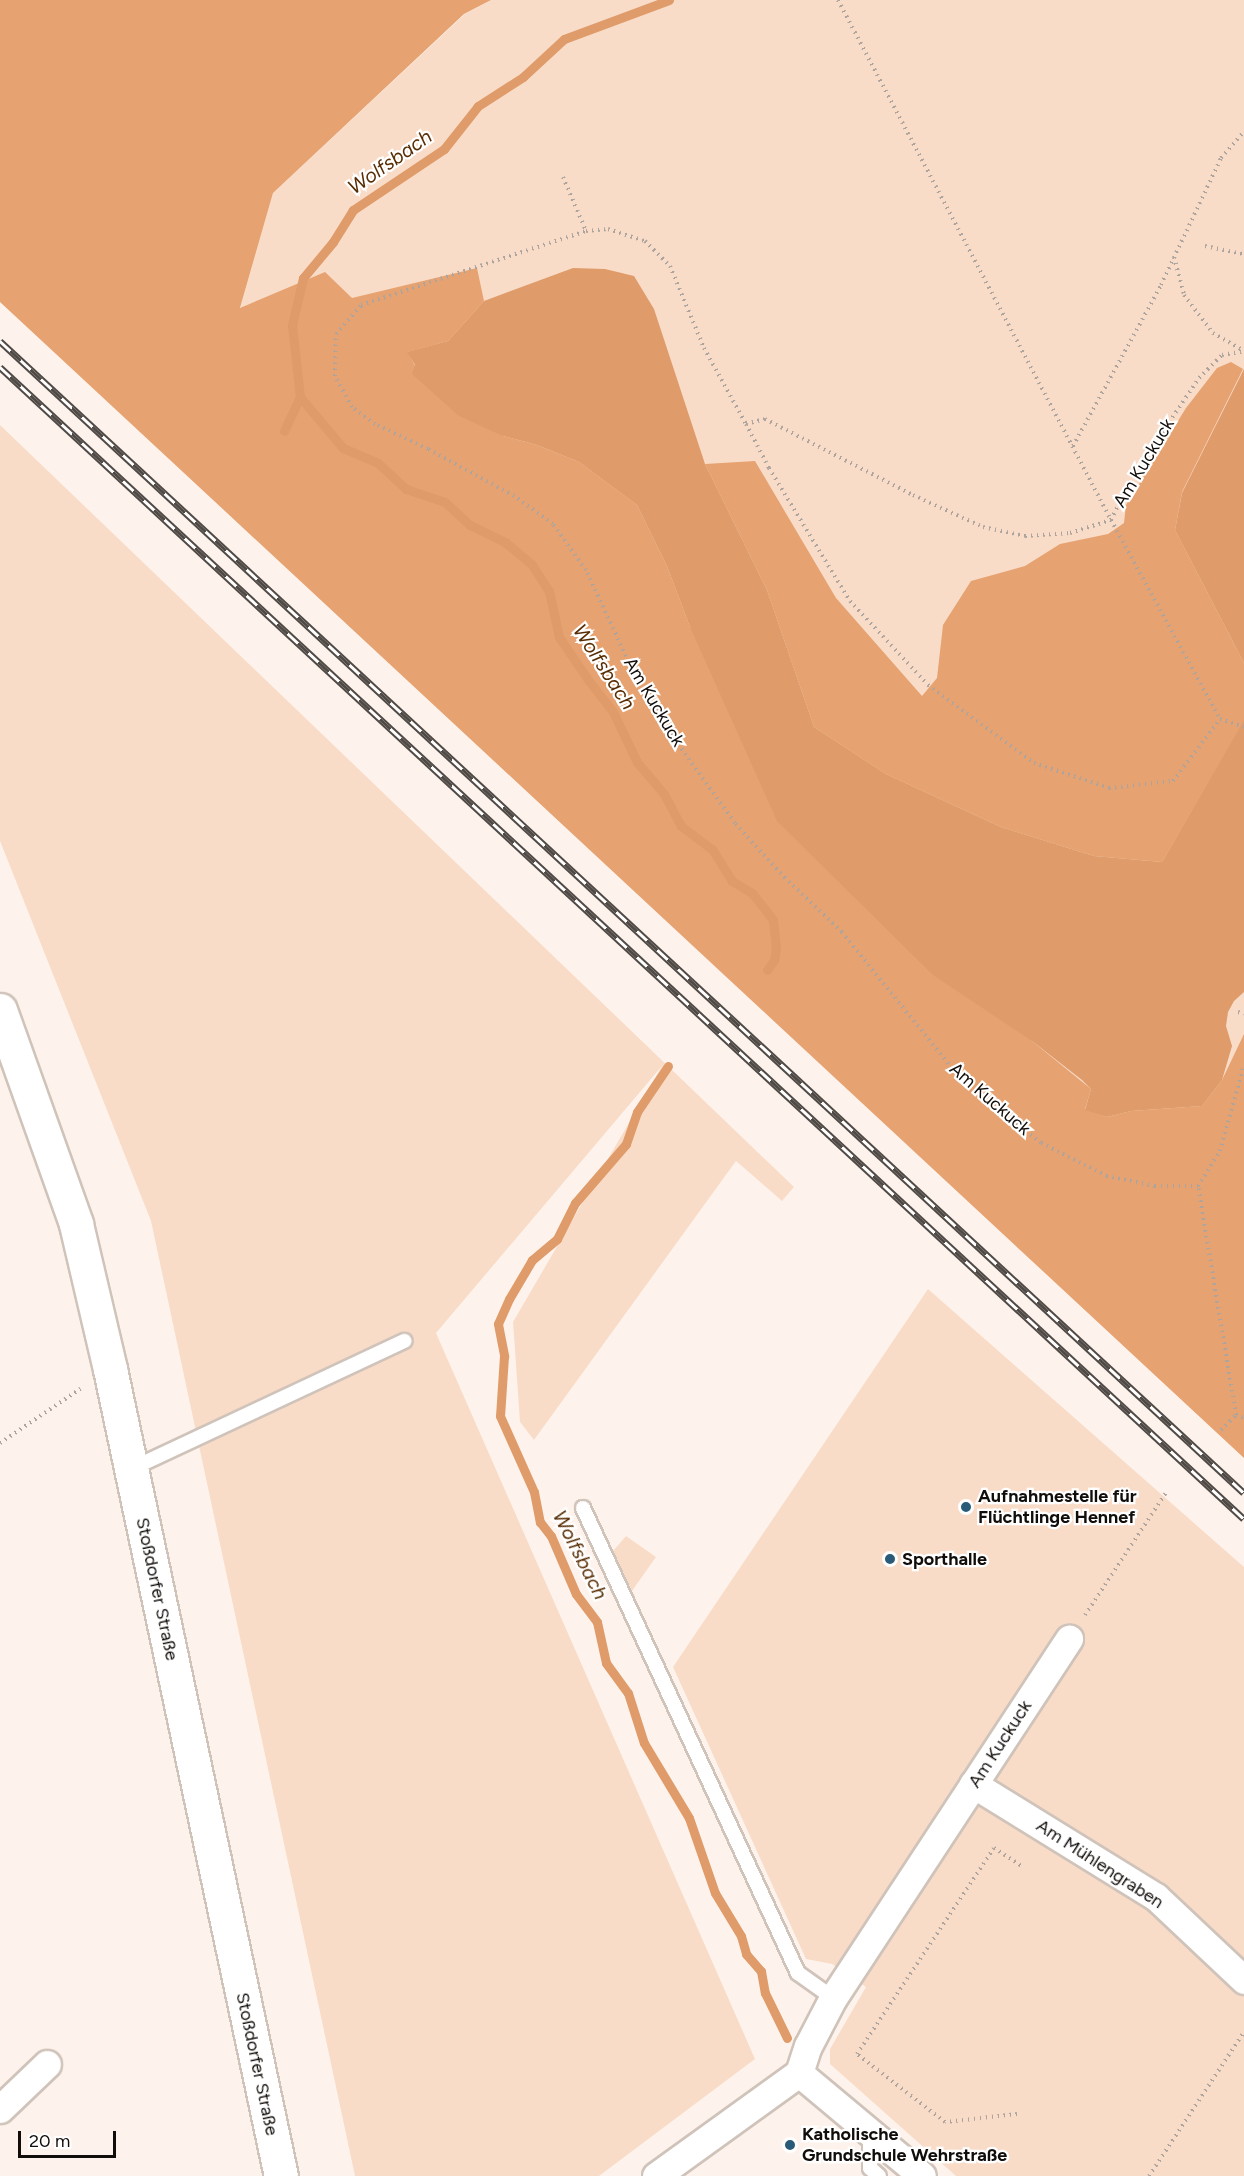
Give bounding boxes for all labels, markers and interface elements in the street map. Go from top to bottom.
water label: Wolfsbach [344,124,436,200]
street label: Am Kuckuck [1109,415,1179,511]
water label: Wolfsbach [568,620,640,714]
street label: Am Kuckuck [619,654,689,750]
street label: Am Kuckuck [945,1058,1035,1140]
place label: Aufnahmestelle für Flüchtlinge Hennef [978,1486,1137,1528]
marker: Aufnahmestelle für Flüchtlinge Hennef [959,1500,973,1514]
water label: Wolfsbach [547,1506,613,1604]
street label: Stoßdorfer Straße [131,1516,183,1662]
place label: Sporthalle [902,1548,987,1570]
marker: Sporthalle [883,1552,897,1566]
street label: Am Kuckuck [964,1696,1036,1792]
street label: Am Mühlengraben [1032,1815,1168,1913]
street label: Stoßdorfer Straße [231,1991,283,2137]
scale bar [21,2119,118,2157]
place label: Katholische Grundschule Wehrstraße [802,2124,1007,2166]
text: 20 m [29,2130,70,2152]
marker: Katholische Grundschule Wehrstraße [783,2138,797,2152]

